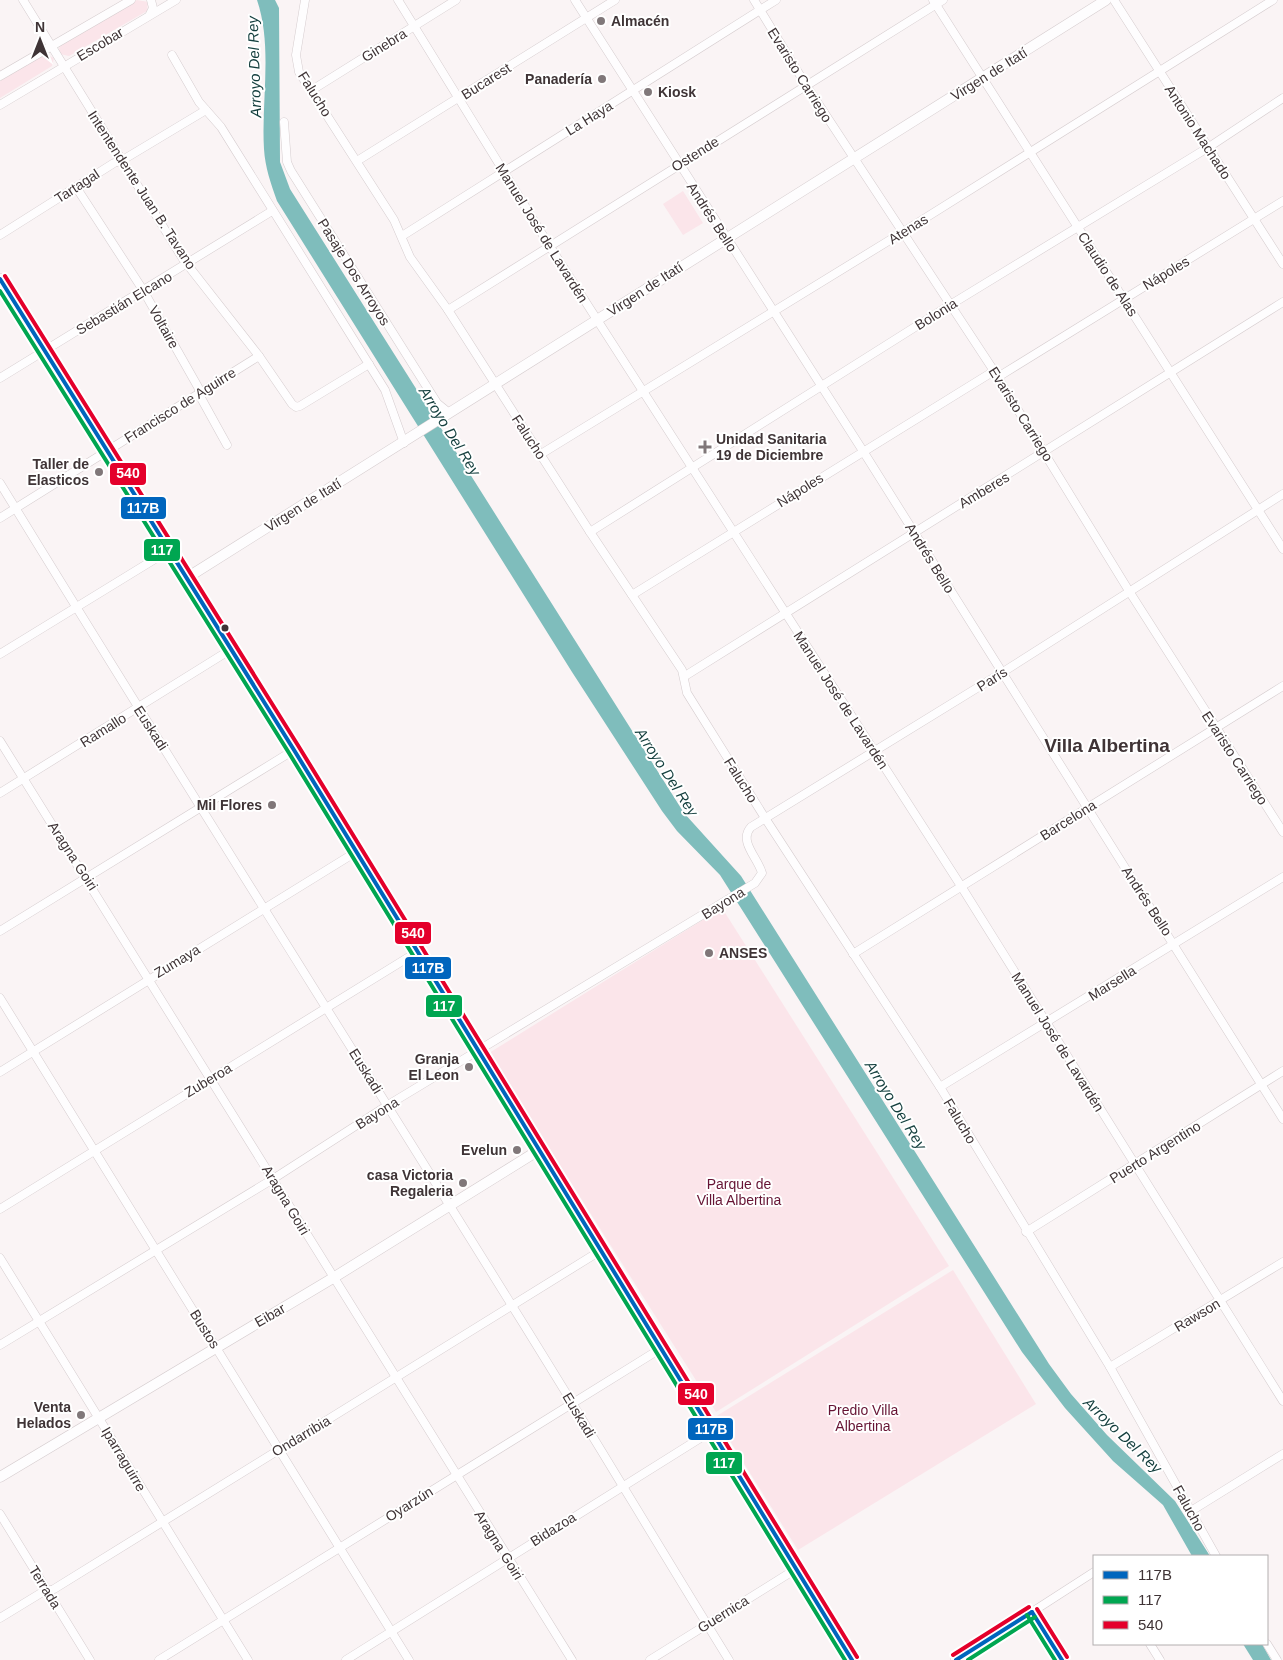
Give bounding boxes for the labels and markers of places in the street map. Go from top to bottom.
place label: Almacén [611,13,669,29]
marker: Almacén [595,15,607,27]
place label: Panadería [525,71,592,87]
marker: Panadería [596,73,608,85]
place label: Kiosk [658,84,696,100]
marker: Kiosk [642,86,654,98]
place label: Unidad Sanitaria 19 de Diciembre [716,431,827,463]
marker: Unidad Sanitaria 19 de Diciembre [698,440,712,454]
place label: Taller de Elasticos [28,456,89,488]
marker: Taller de Elasticos [93,466,105,478]
unlabelled marker [220,623,230,633]
place label: Mil Flores [197,797,262,813]
marker: Mil Flores [266,799,278,811]
place label: ANSES [719,945,767,961]
marker: ANSES [703,947,715,959]
place label: Granja El Leon [408,1051,459,1083]
marker: Granja El Leon [463,1061,475,1073]
place label: Evelun [461,1142,507,1158]
marker: Evelun [511,1144,523,1156]
place label: casa Victoria Regaleria [367,1167,453,1199]
marker: casa Victoria Regaleria [457,1177,469,1189]
place label: Venta Helados [17,1399,71,1431]
marker: Venta Helados [75,1409,87,1421]

